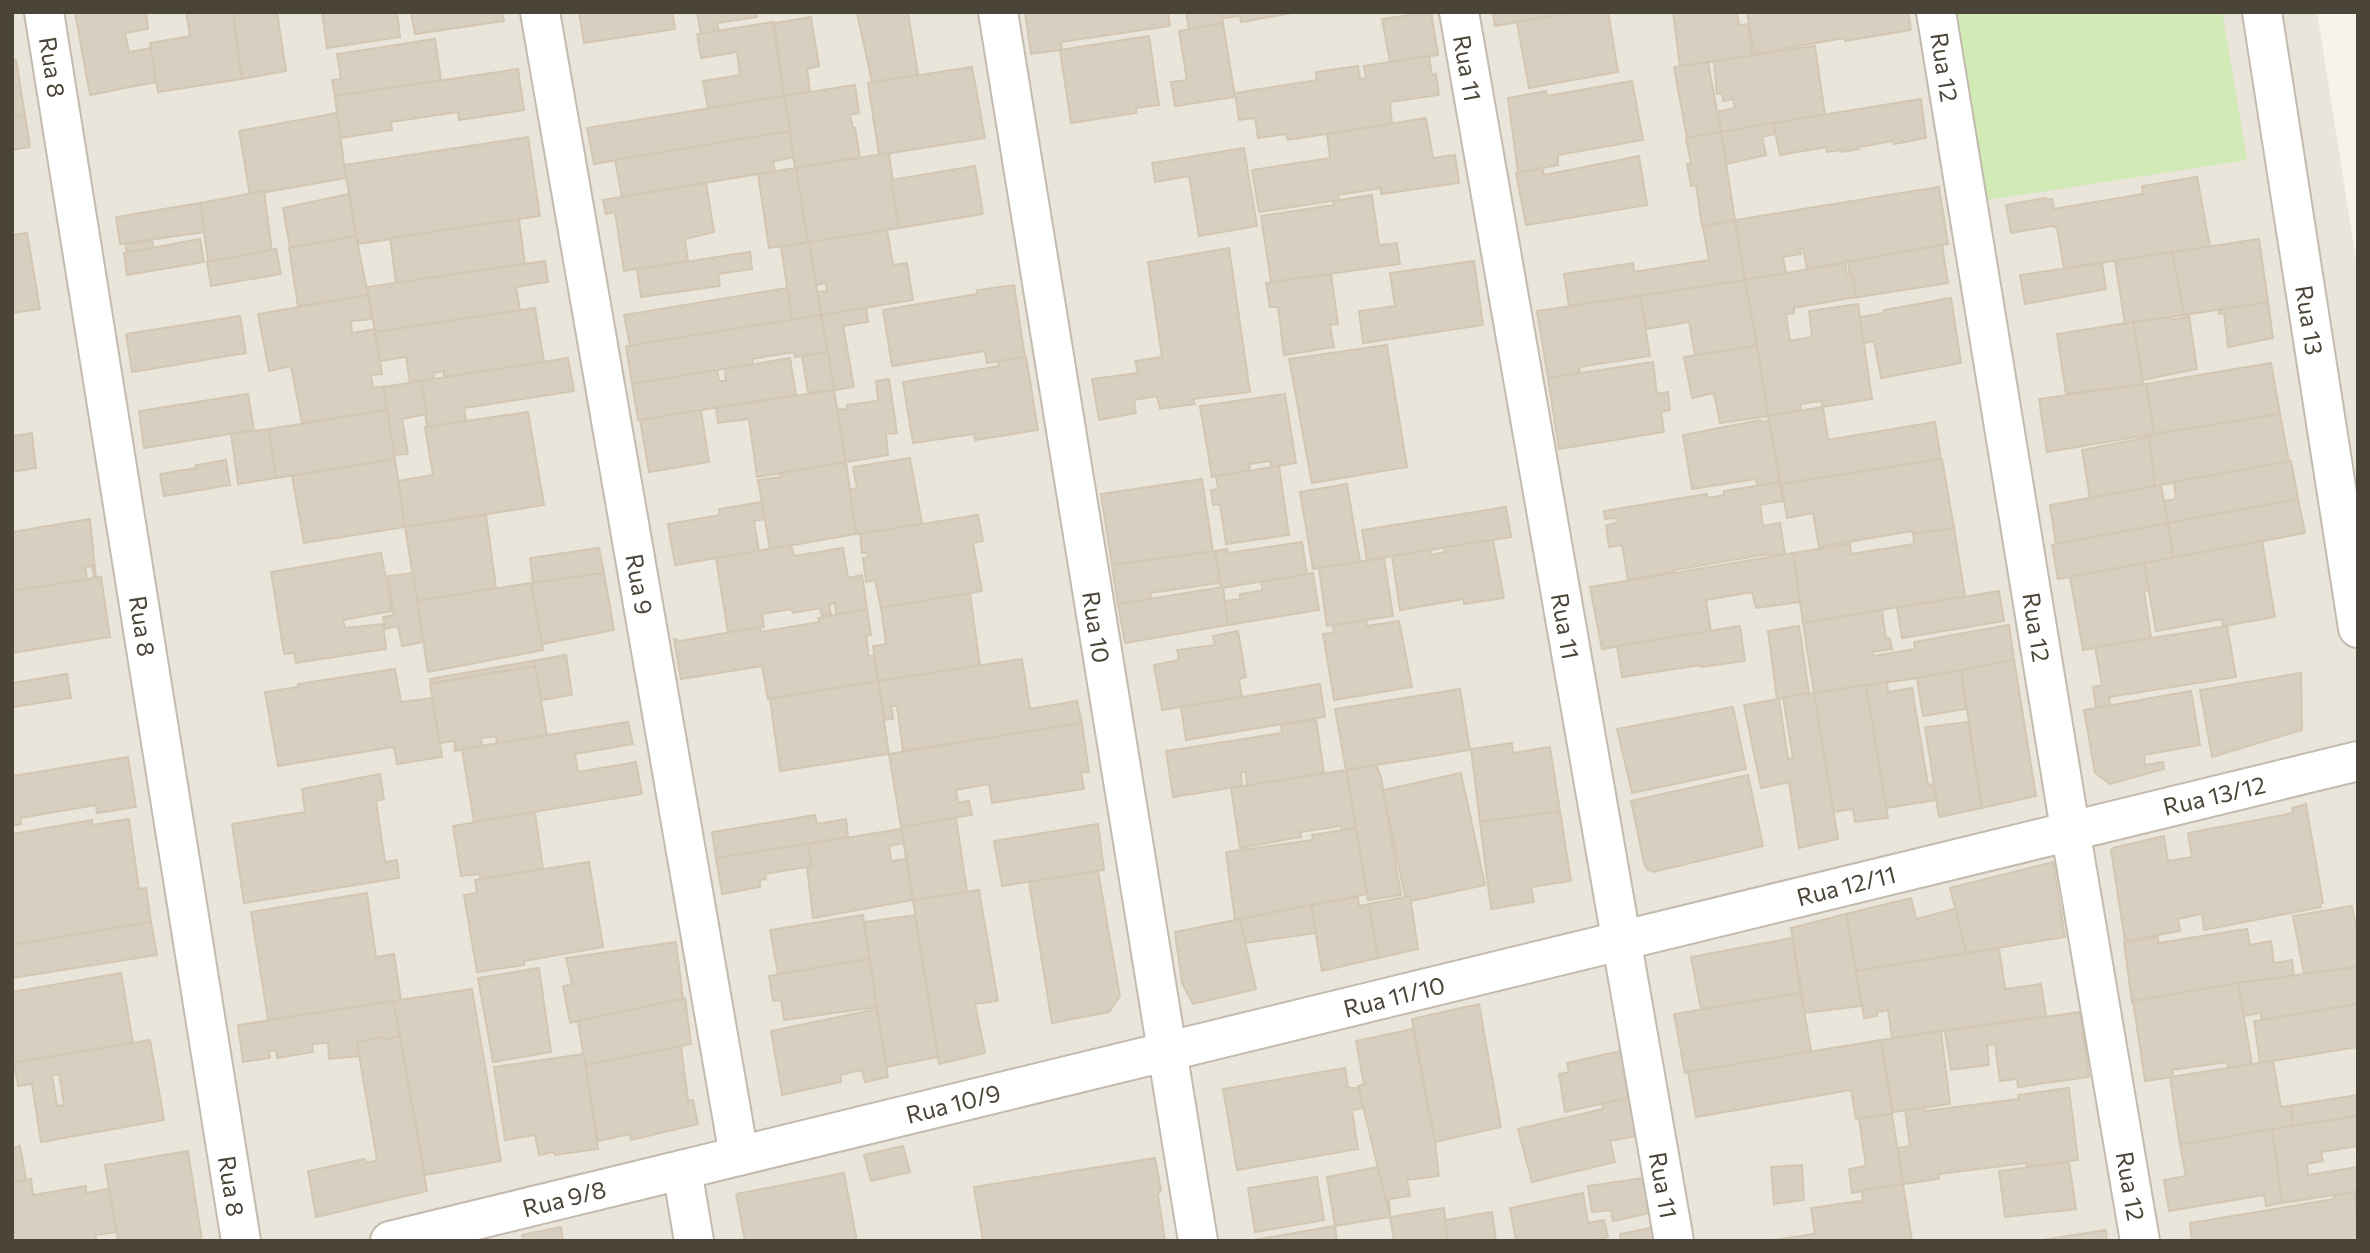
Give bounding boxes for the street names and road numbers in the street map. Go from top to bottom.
street label: Rua 12 [1925,30,1965,104]
street label: Rua 11 [1448,32,1488,104]
street label: Rua 8 [34,35,72,99]
street label: Rua 13 [2290,283,2330,357]
street label: Rua 9 [620,551,660,617]
street label: Rua 10 [1077,589,1117,665]
street label: Rua 11 [1546,590,1586,662]
street label: Rua 12 [2017,590,2057,664]
street label: Rua 8 [124,594,162,658]
street label: Rua 13/12 [2160,769,2268,821]
street label: Rua 12/11 [1793,859,1899,911]
street label: Rua 11/10 [1340,969,1448,1023]
street label: Rua 10/9 [903,1077,1003,1129]
street label: Rua 11 [1644,1149,1684,1221]
street label: Rua 12 [2111,1149,2151,1223]
street label: Rua 8 [213,1154,251,1218]
street label: Rua 9/8 [519,1174,609,1222]

